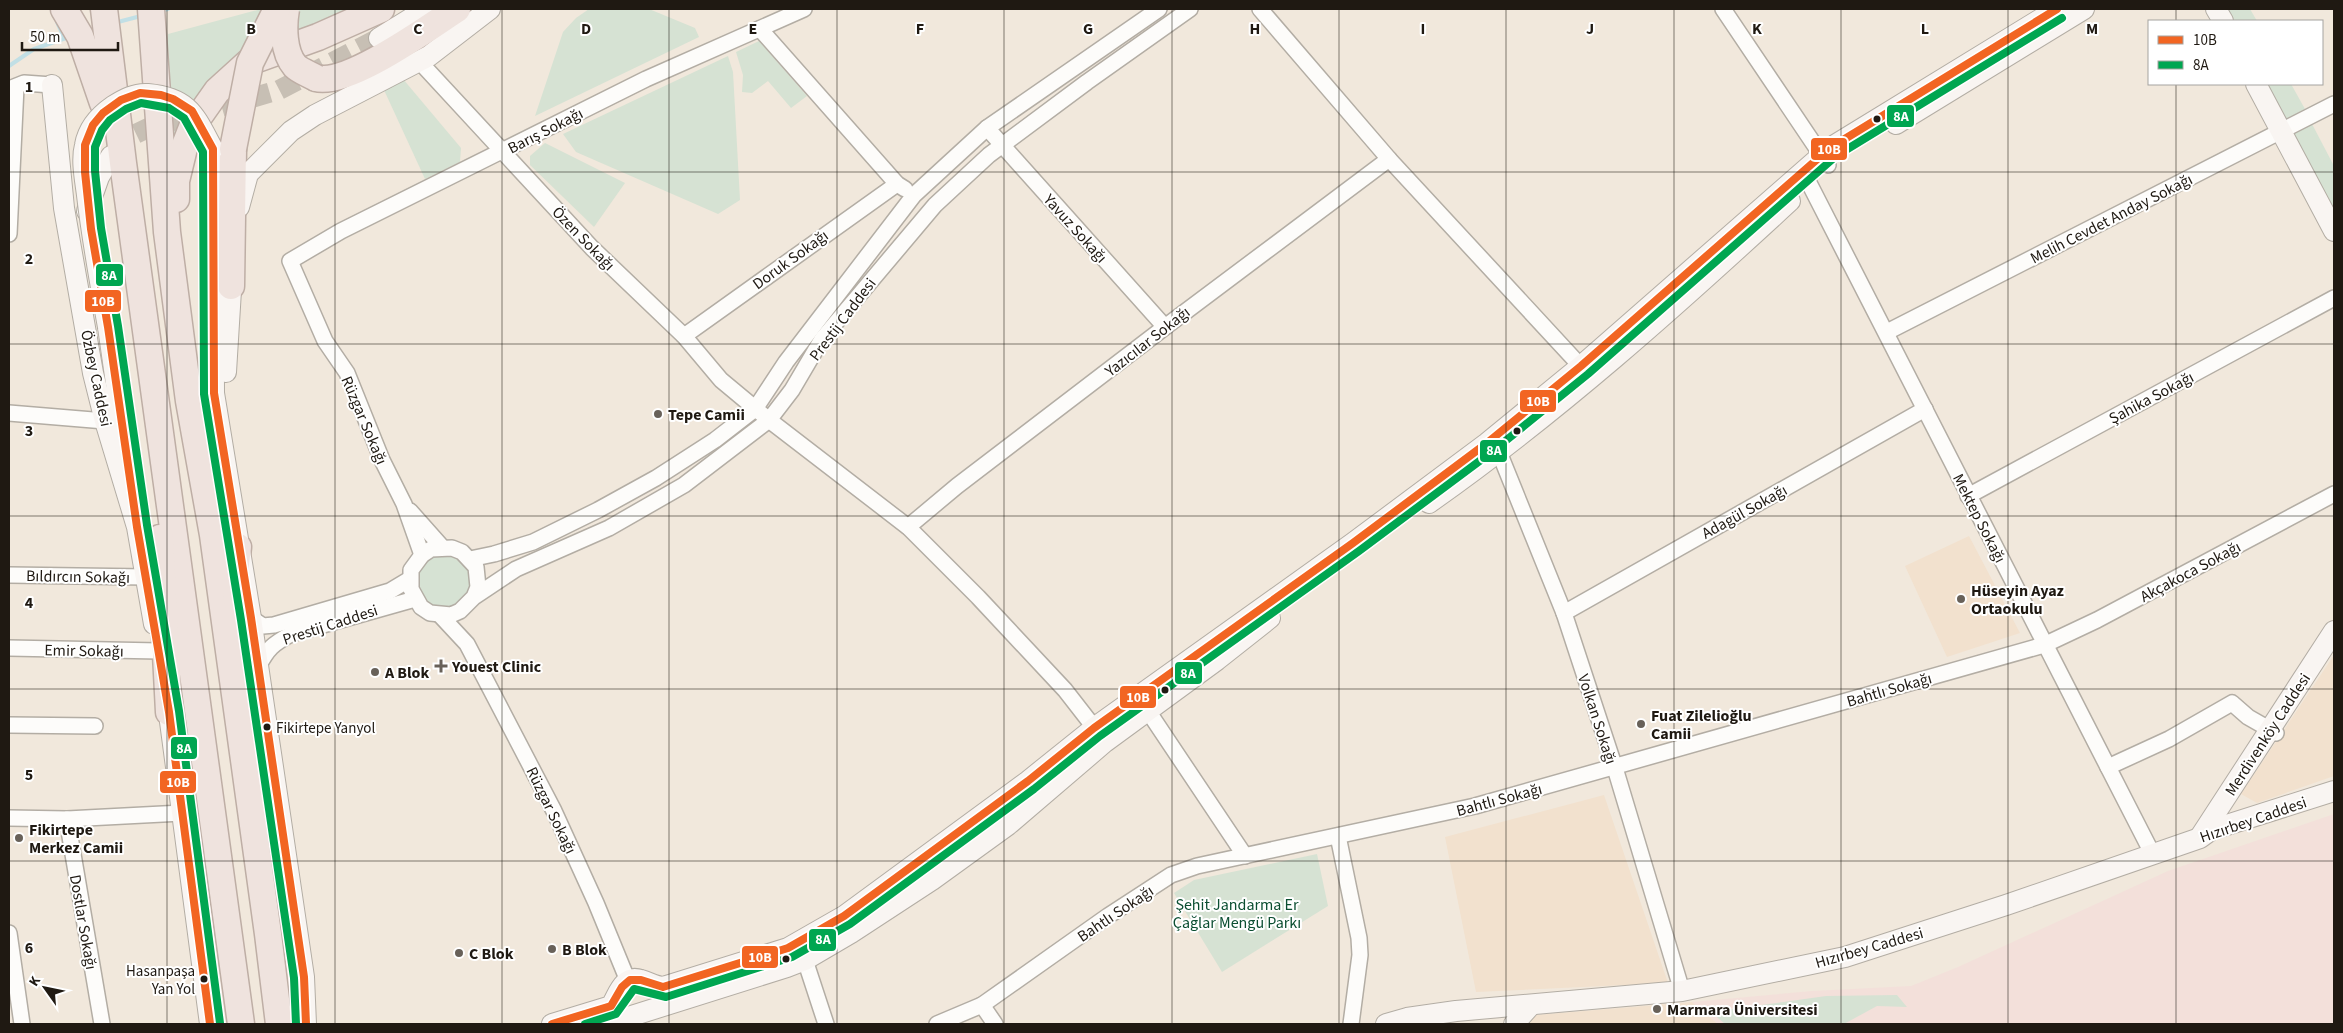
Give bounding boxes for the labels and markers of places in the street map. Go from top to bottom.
unlabelled marker [1872,114,1882,124]
place label: Tepe Camii [668,404,745,426]
marker: Tepe Camii [652,408,664,420]
unlabelled marker [1512,426,1522,436]
place label: Hüseyin Ayaz Ortaokulu [1971,580,2064,620]
marker: Hüseyin Ayaz Ortaokulu [1955,593,1967,605]
place label: Youest Clinic [451,656,542,678]
marker: Youest Clinic [434,659,448,673]
place label: A Blok [384,662,430,684]
marker: A Blok [369,666,381,678]
unlabelled marker [1160,685,1170,695]
place label: Fuat Zilelioğlu Camii [1651,705,1752,745]
place label: Fikirtepe Yanyol [276,718,375,739]
marker: Fuat Zilelioğlu Camii [1635,718,1647,730]
marker: Fikirtepe Yanyol [262,722,272,732]
place label: Fikirtepe Merkez Camii [29,819,123,859]
marker: Fikirtepe Merkez Camii [13,832,25,844]
place label: B Blok [562,939,607,961]
place label: C Blok [469,943,514,965]
marker: B Blok [546,943,558,955]
marker: C Blok [453,947,465,959]
unlabelled marker [781,954,791,964]
place label: Hasanpaşa Yan Yol [126,961,195,1000]
marker: Hasanpaşa Yan Yol [199,974,209,984]
place label: Marmara Üniversitesi [1667,999,1818,1021]
marker: Marmara Üniversitesi [1651,1003,1663,1015]

